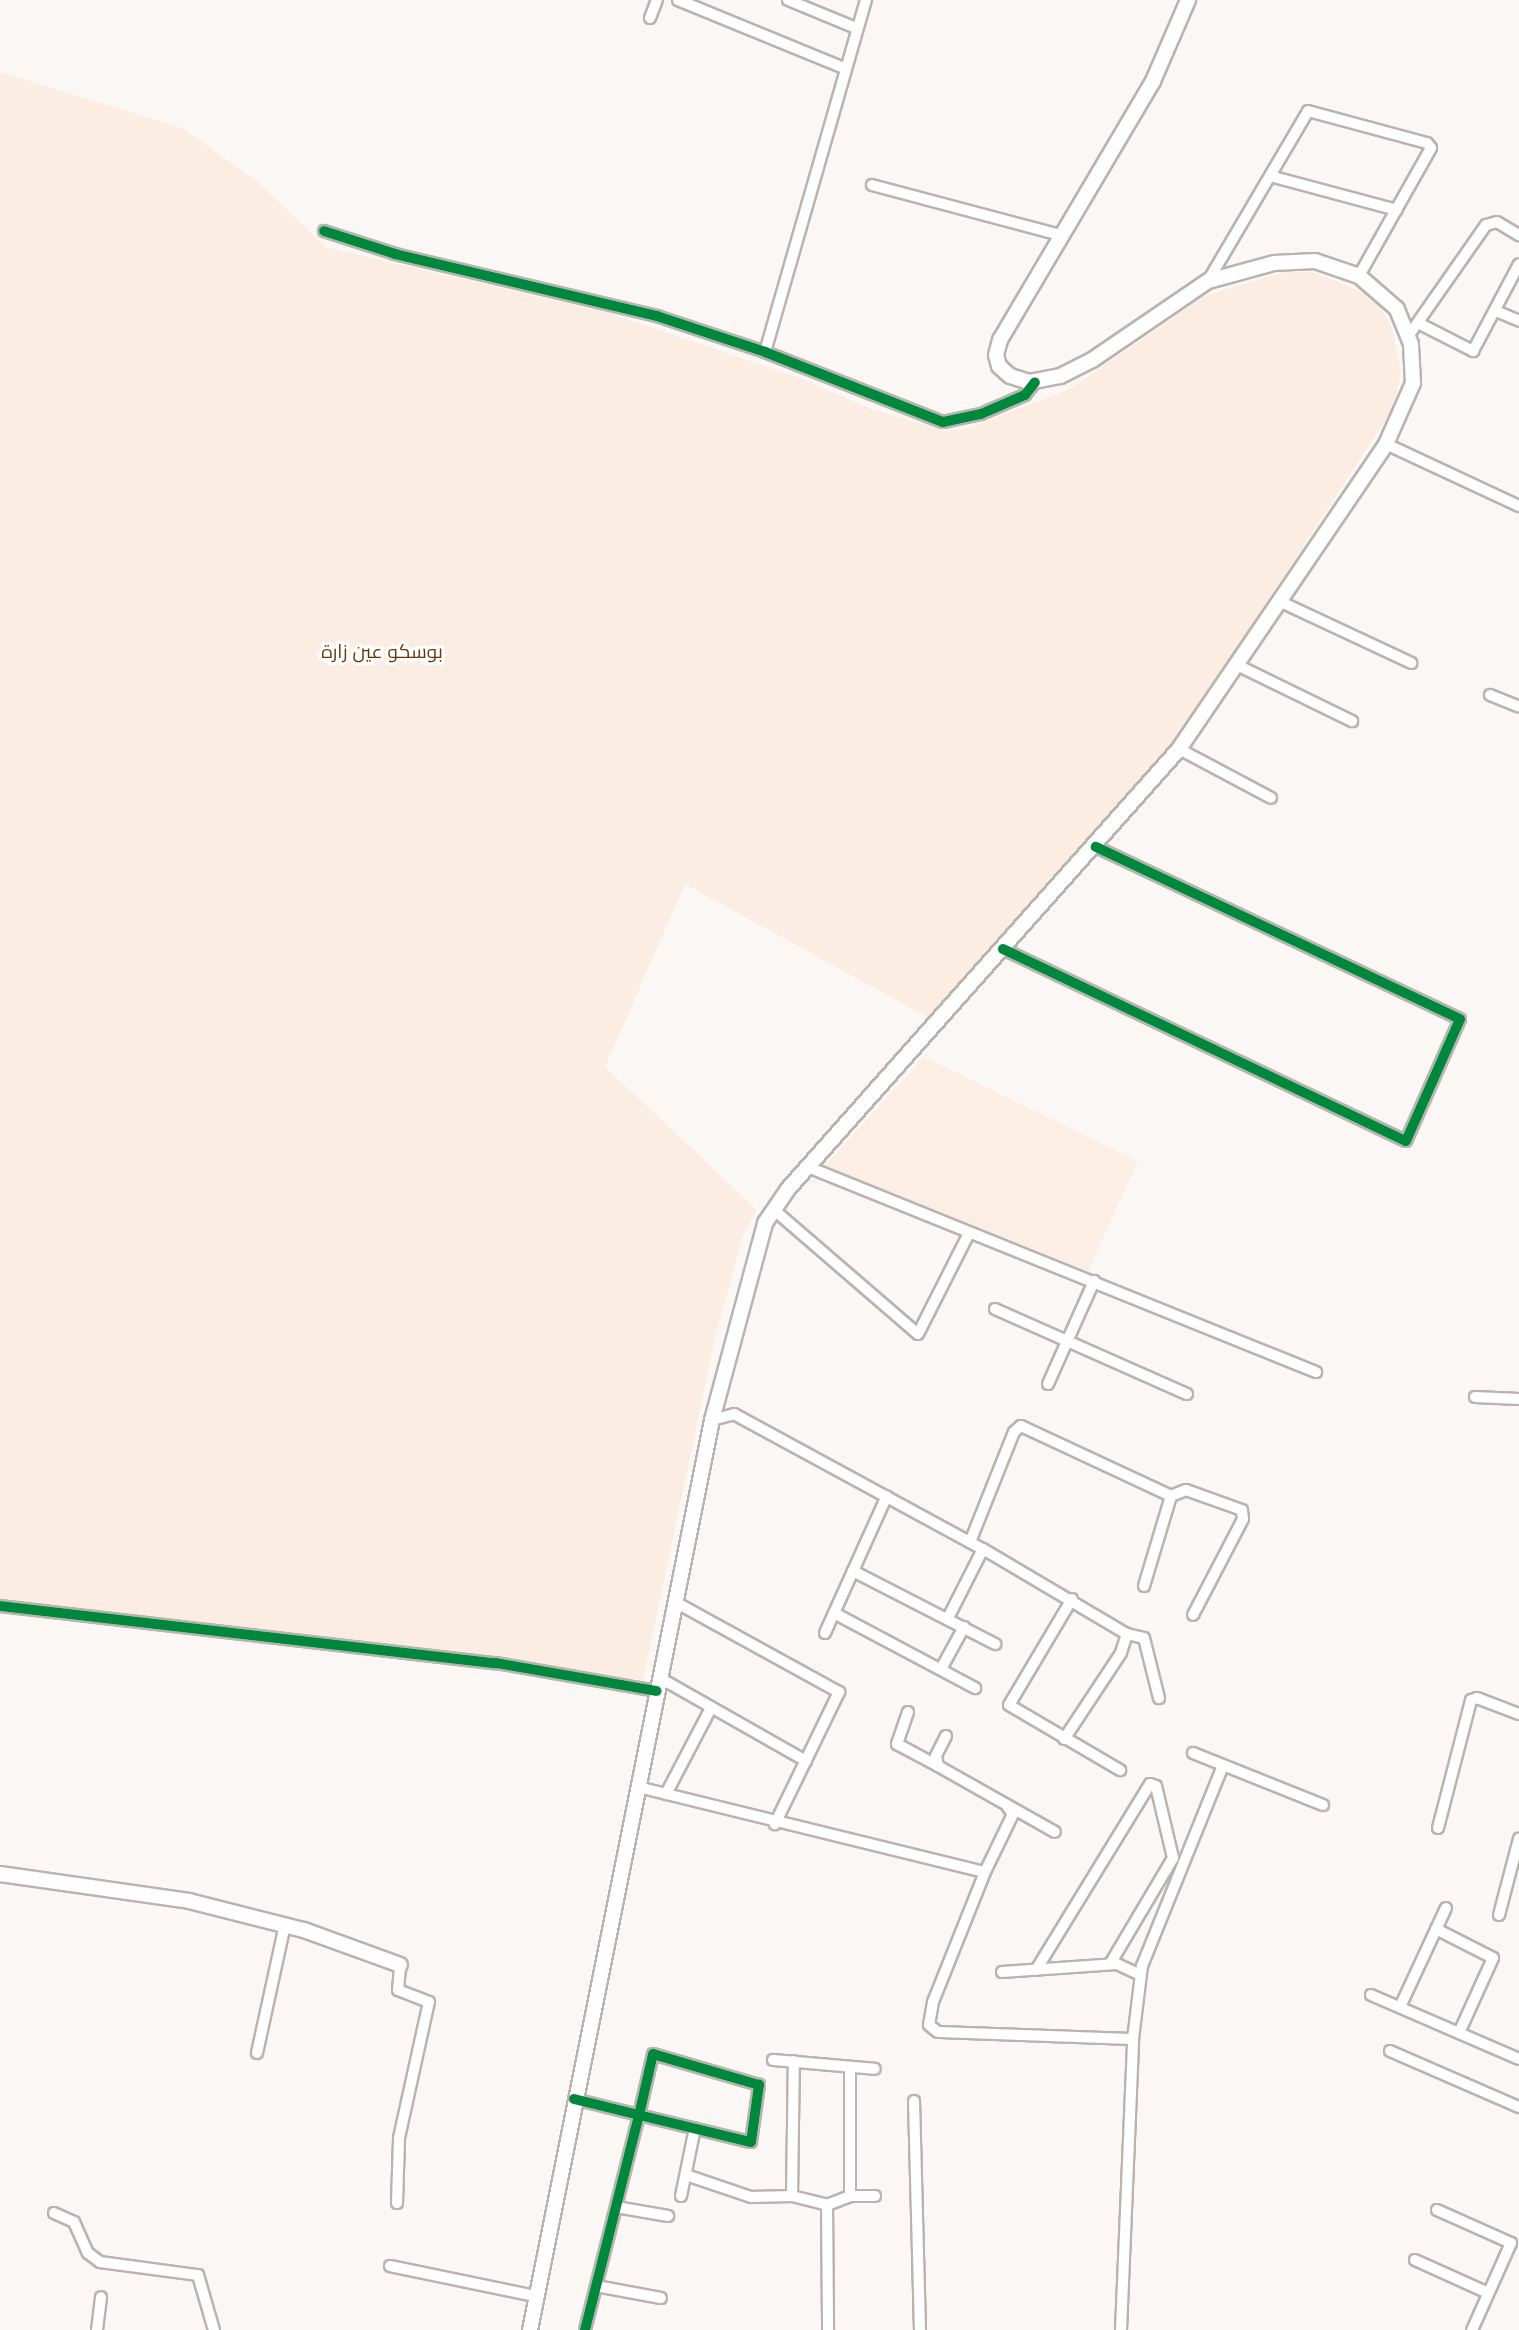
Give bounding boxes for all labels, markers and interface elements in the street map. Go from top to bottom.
park label: بوسكو عين زارة [321,641,443,663]

